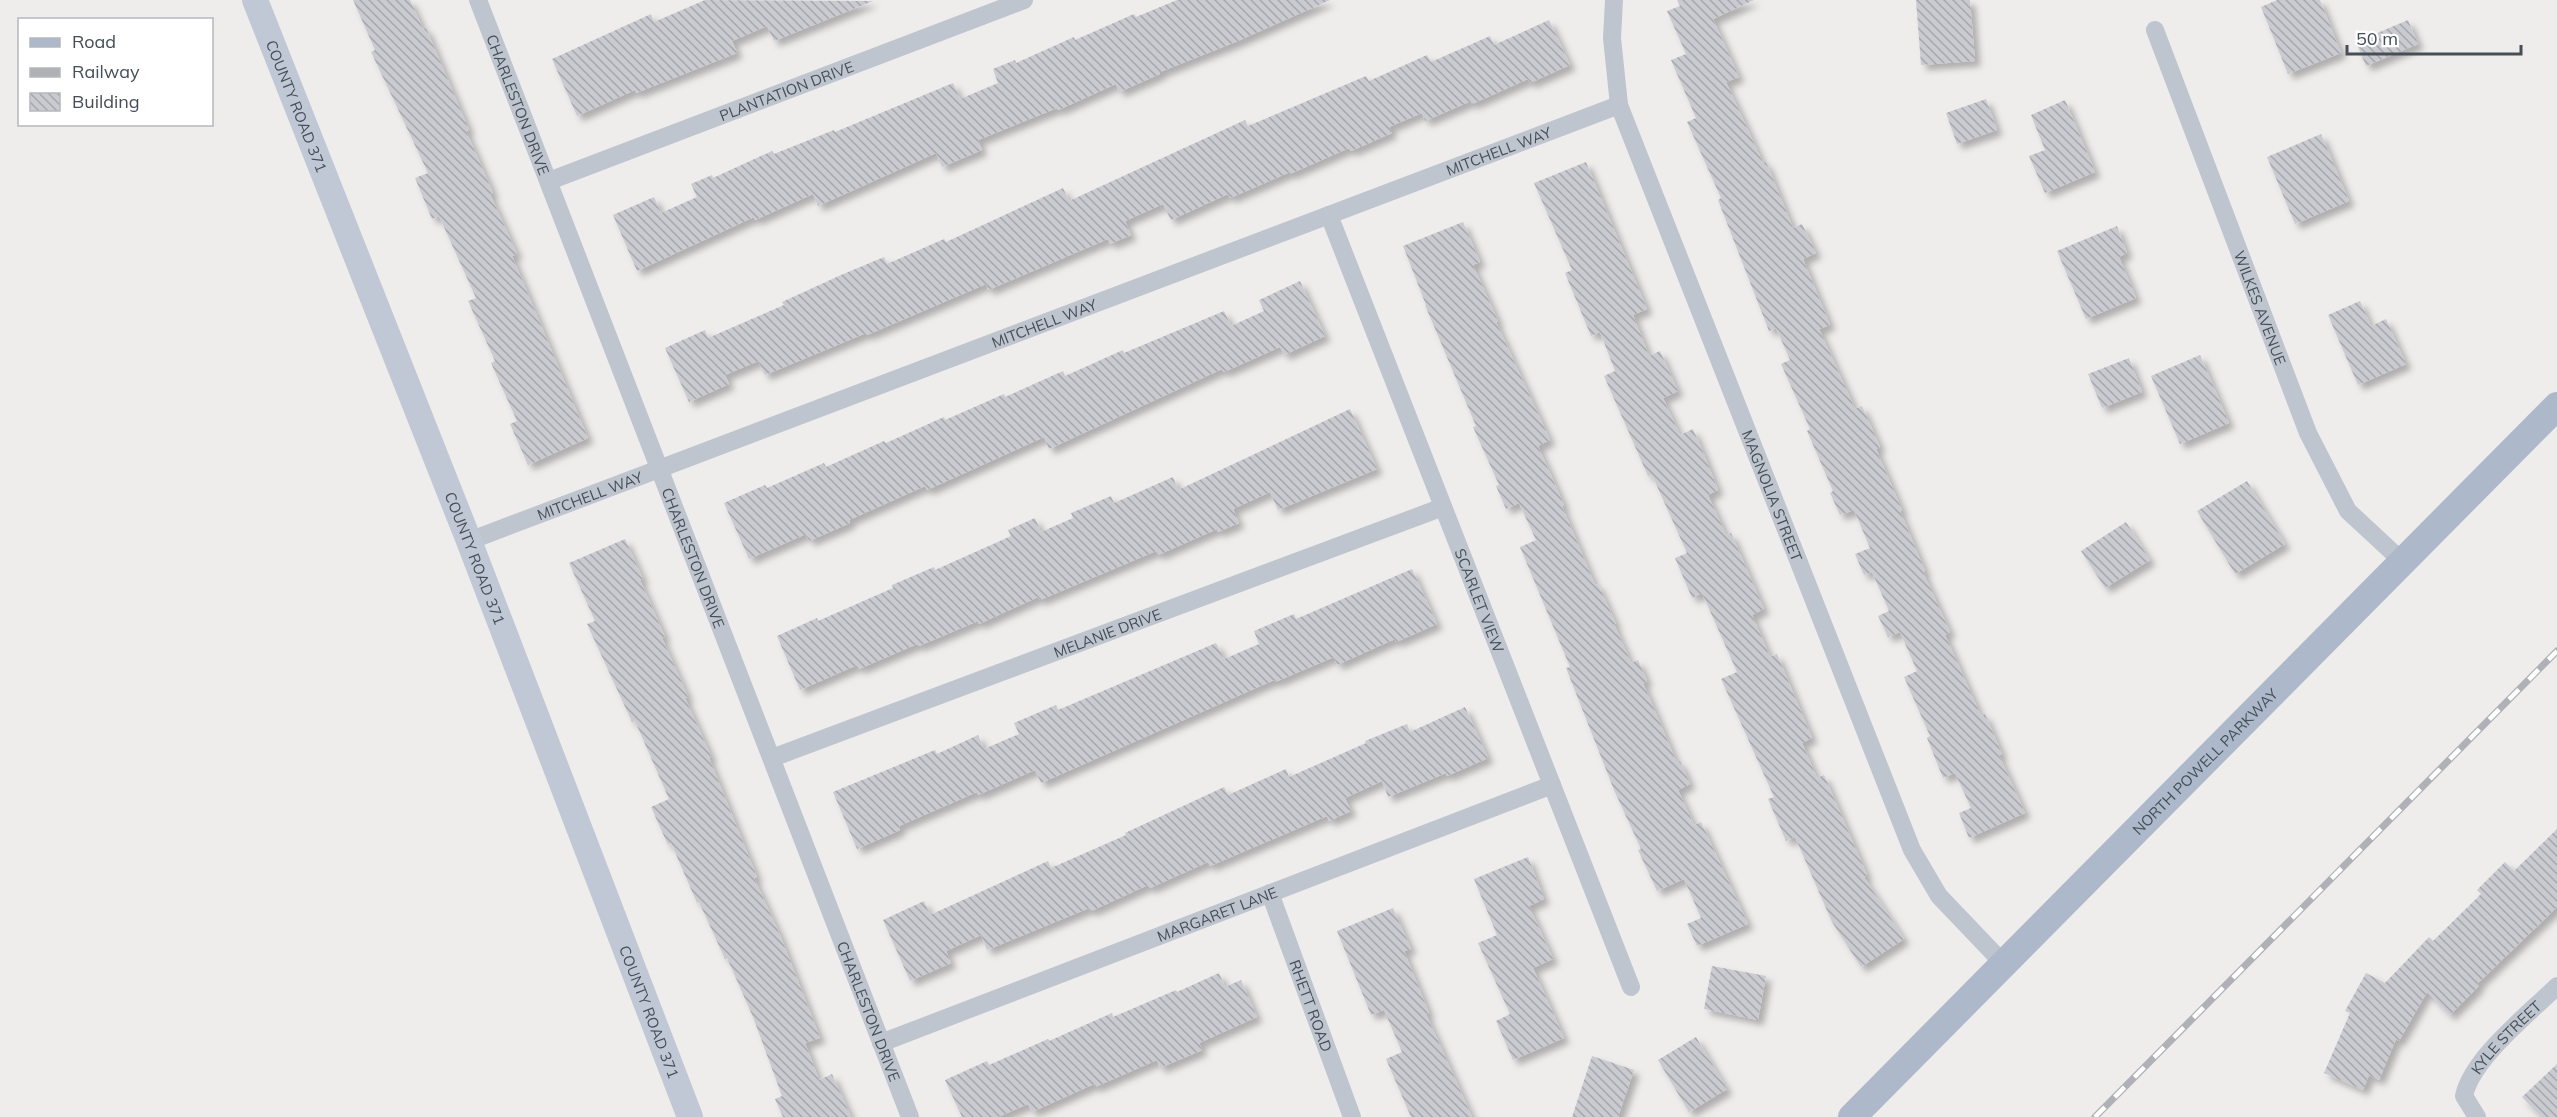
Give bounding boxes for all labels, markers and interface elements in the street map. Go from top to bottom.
legend [18,18,213,126]
scale bar [2347,18,2521,56]
text: 50 m [2356,27,2398,50]
text: Road [72,30,116,53]
street label: CHARLESTON DRIVE [483,31,554,178]
street label: COUNTY ROAD 371 [262,37,332,175]
street label: PLANTATION DRIVE [717,56,856,125]
text: Railway [72,60,140,83]
text: Building [72,90,140,113]
street label: MITCHELL WAY [1443,122,1555,179]
street label: WILKES AVENUE [2230,248,2291,368]
street label: MITCHELL WAY [989,294,1100,352]
street label: MAGNOLIA STREET [1738,427,1807,564]
street label: MITCHELL WAY [534,466,646,524]
street label: CHARLESTON DRIVE [658,485,730,631]
street label: COUNTY ROAD 371 [441,489,510,627]
street label: SCARLET VIEW [1451,546,1509,656]
street label: MELANIE DRIVE [1051,604,1164,661]
street label: NORTH POWELL PARKWAY [2128,683,2282,838]
street label: MARGARET LANE [1154,882,1280,945]
street label: CHARLESTON DRIVE [833,938,905,1084]
street label: COUNTY ROAD 371 [616,943,684,1081]
street label: RHETT ROAD [1286,957,1337,1054]
street label: KYLE STREET [2466,996,2545,1077]

